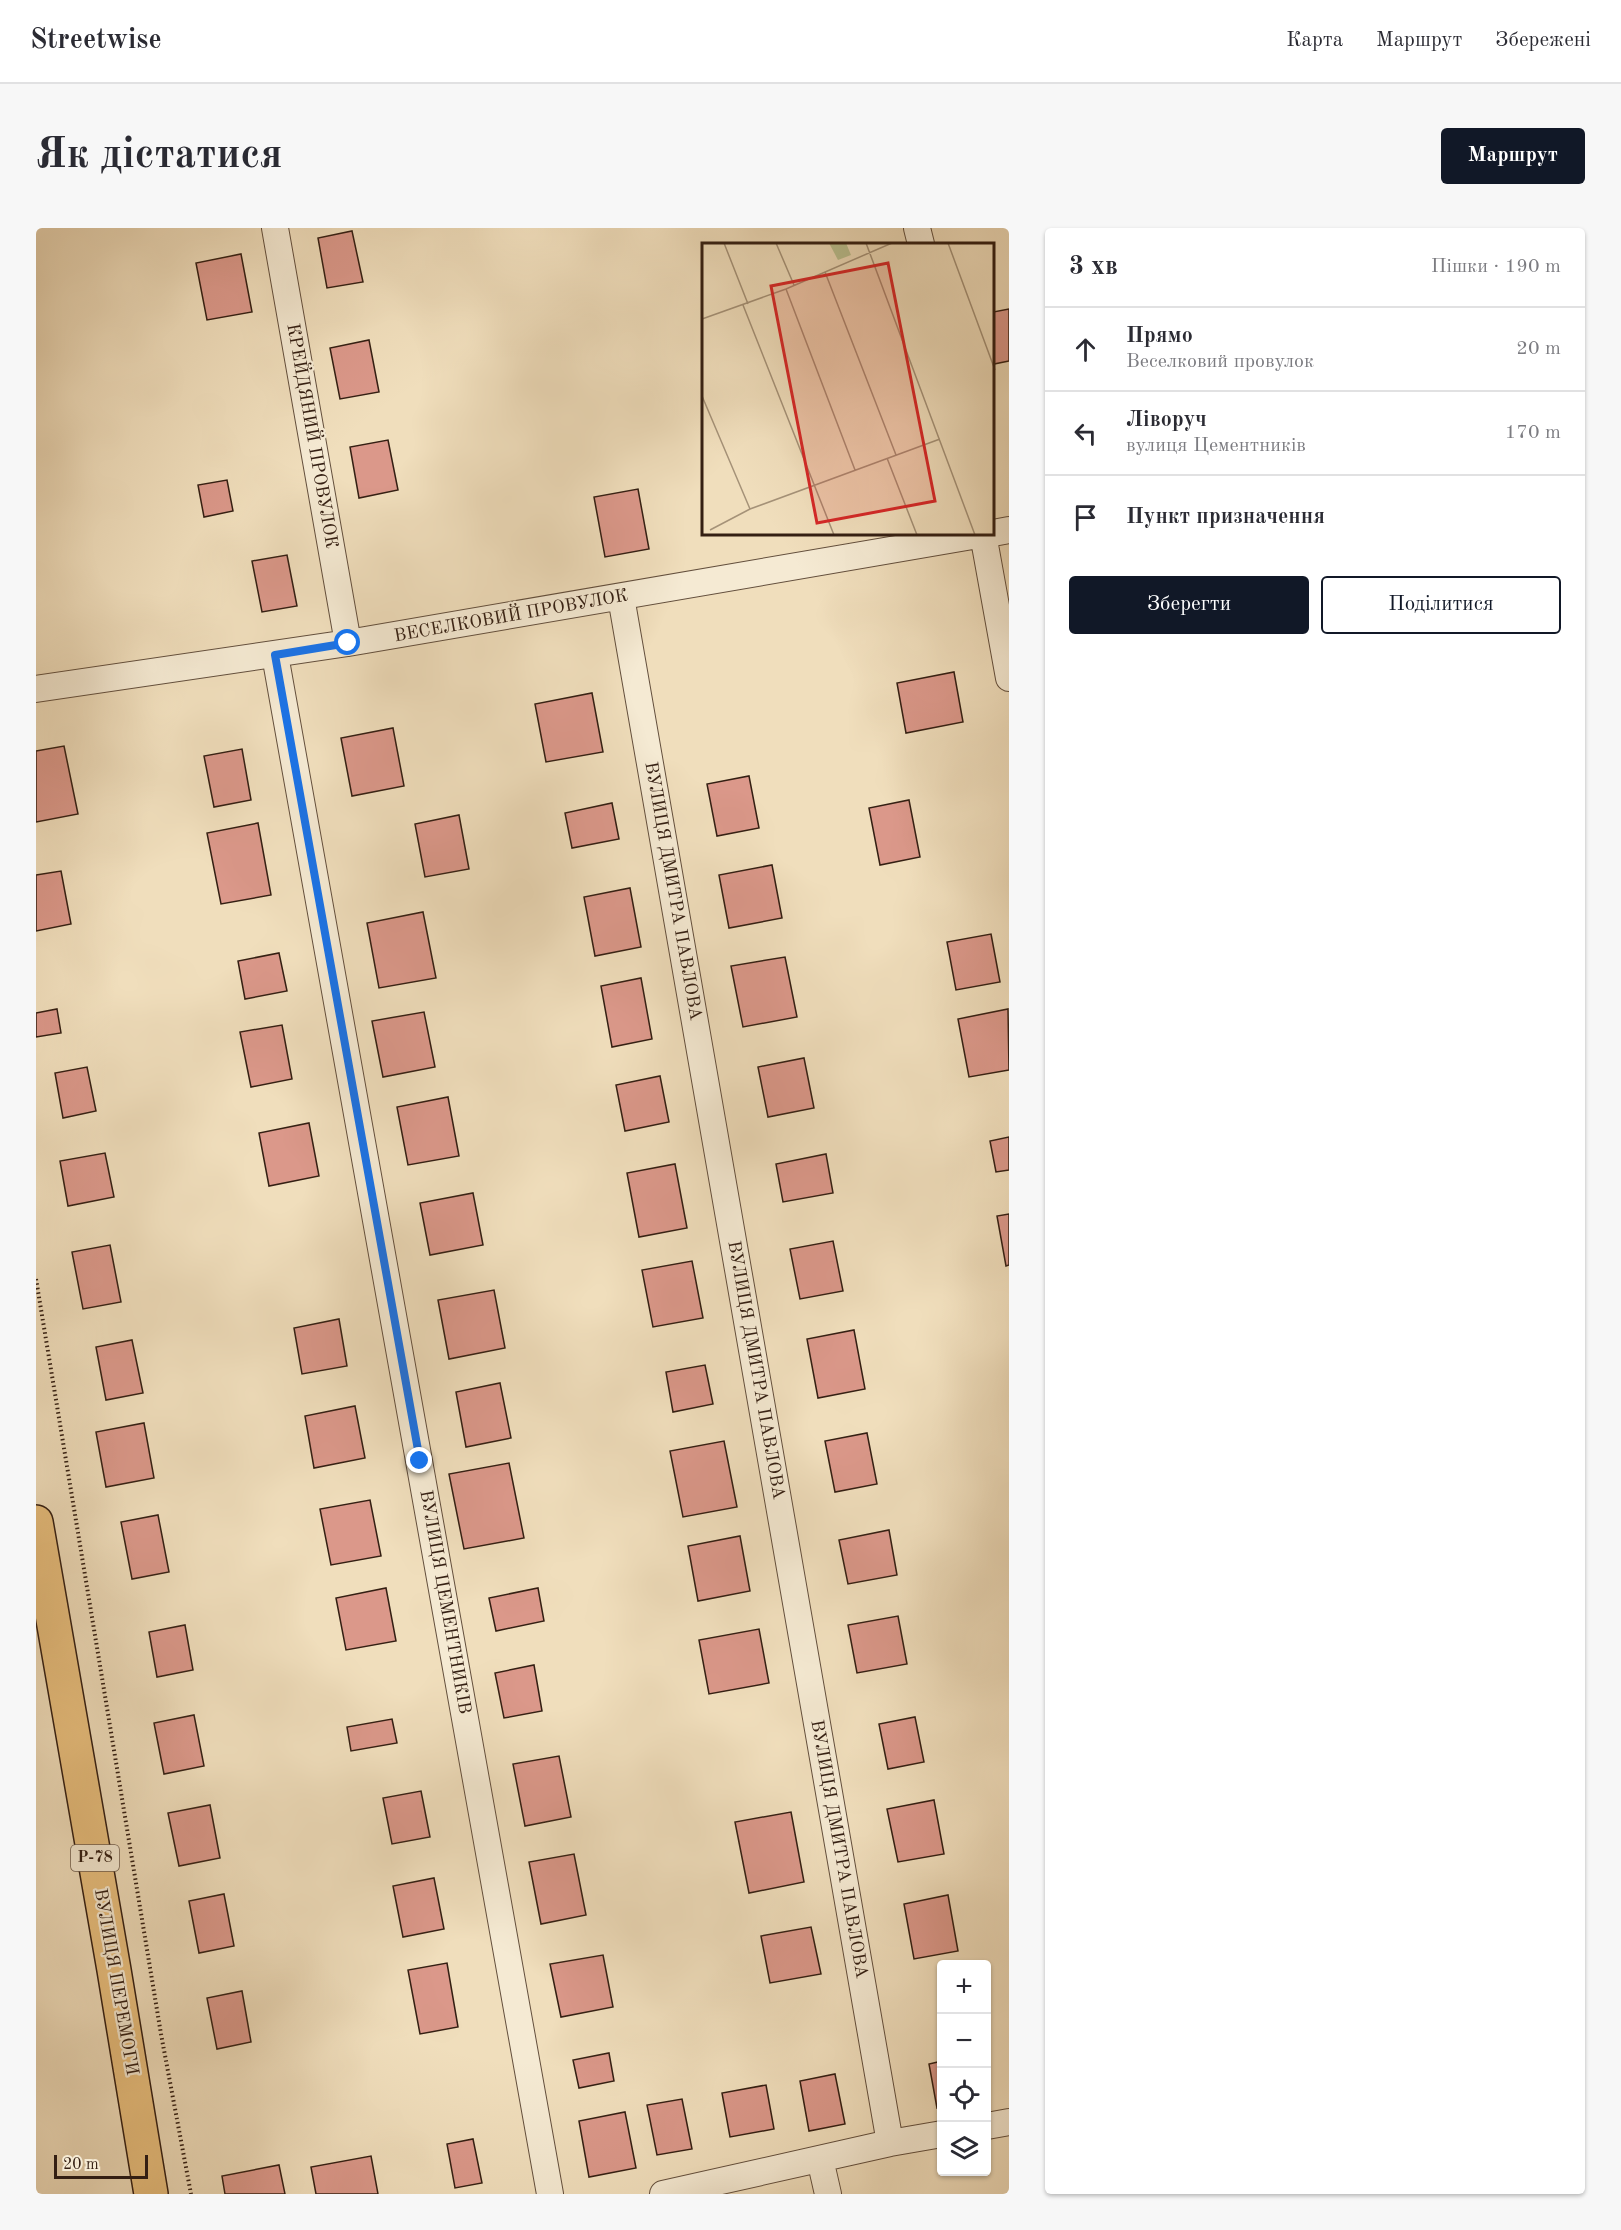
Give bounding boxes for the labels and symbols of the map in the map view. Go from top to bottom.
inset map [702,243,994,536]
street label: КРЕЙДЯНИЙ ПРОВУЛОК [283,321,345,550]
street label: ВЕСЕЛКОВИЙ ПРОВУЛОК [392,583,629,645]
route start [334,629,360,655]
street label: ВУЛИЦЯ ДМИТРА ПАВЛОВА [641,760,705,1022]
street label: ВУЛИЦЯ ДМИТРА ПАВЛОВА [724,1239,788,1501]
route end [406,1447,432,1473]
street label: ВУЛИЦЯ ЦЕМЕНТНИКІВ [416,1489,474,1715]
street label: ВУЛИЦЯ ДМИТРА ПАВЛОВА [807,1718,871,1980]
road number: Р-78 [71,1845,119,1871]
street label: ВУЛИЦЯ ПЕРЕМОГИ [91,1887,141,2077]
scale bar [54,2152,148,2180]

